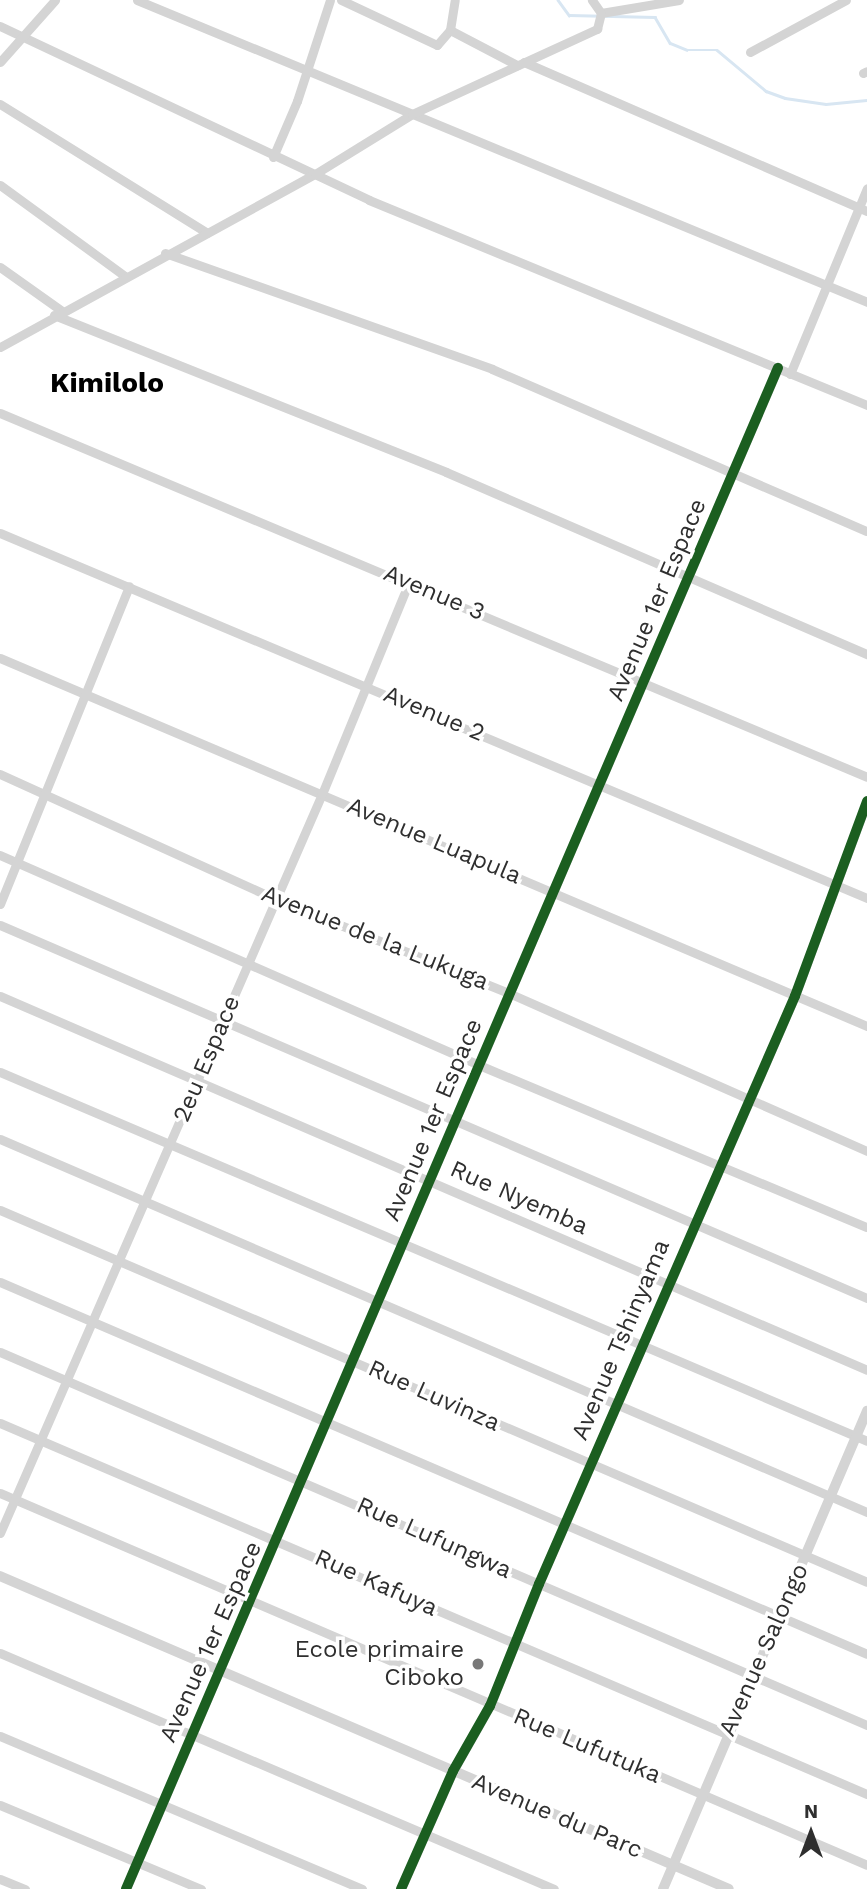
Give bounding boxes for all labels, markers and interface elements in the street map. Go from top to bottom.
district label: Kimilolo [50,366,164,400]
street label: Avenue 1er Espace [601,494,713,706]
street label: Avenue 3 [379,559,489,627]
street label: Avenue 2 [379,680,489,748]
street label: Avenue Luapula [343,791,525,891]
street label: Avenue de la Lukuga [257,879,493,997]
street label: 2eu Espace [167,991,247,1127]
street label: Avenue 1er Espace [377,1014,489,1226]
street label: Rue Nyemba [446,1155,592,1241]
street label: Avenue Tshinyama [566,1235,676,1445]
street label: Rue Luvinza [363,1354,505,1438]
street label: Rue Lufungwa [352,1491,516,1585]
street label: Avenue 1er Espace [153,1537,269,1747]
street label: Rue Kafuya [310,1543,442,1623]
street label: Avenue Salongo [713,1559,815,1741]
place label: Ecole primaire Ciboko [295,1636,464,1692]
marker: Ecole primaire Ciboko [470,1656,486,1672]
street label: Rue Lufutuka [509,1702,665,1790]
street label: Avenue du Parc [468,1767,646,1865]
north arrow [776,1798,846,1868]
text: N [804,1800,818,1823]

